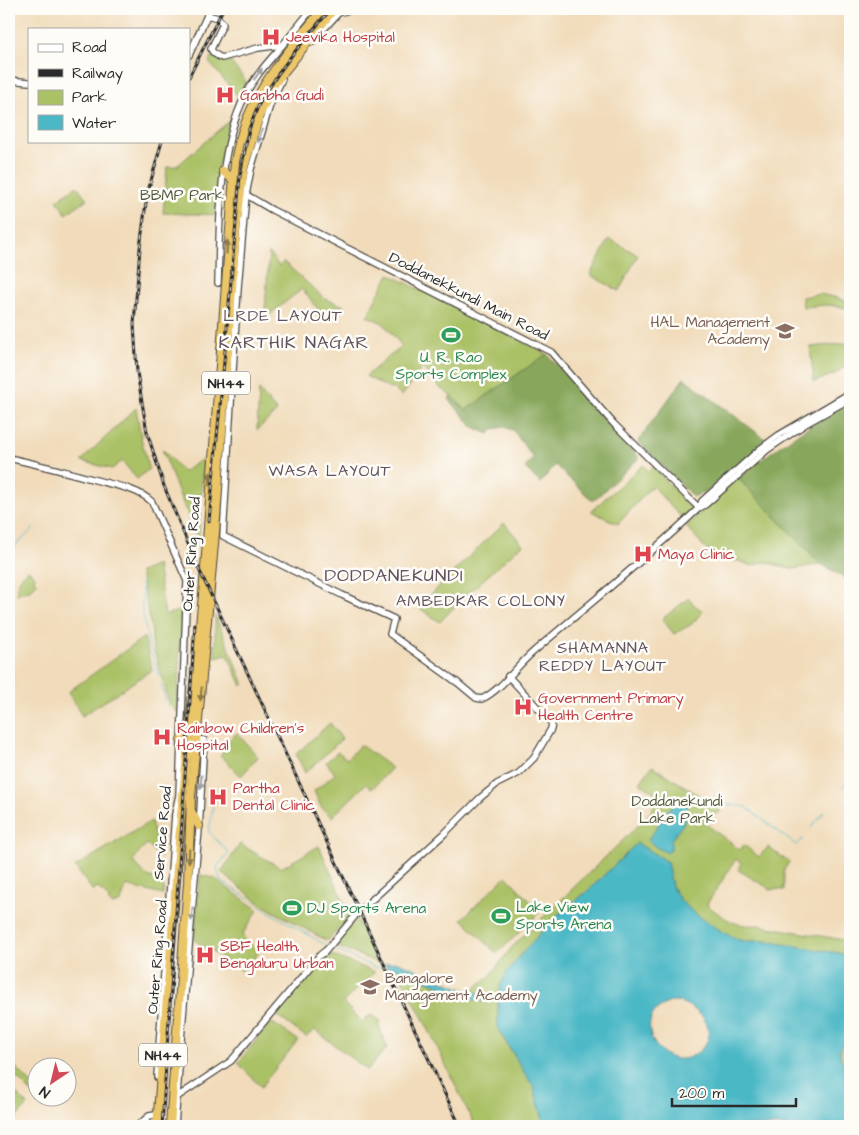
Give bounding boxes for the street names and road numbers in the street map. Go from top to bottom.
street label: Doddanekkundi Main Road [385,247,552,346]
road number: NH44 [202,372,250,394]
street label: Outer Ring Road [177,496,207,612]
street label: Service Road [148,785,177,881]
street label: Outer Ring Road [142,899,174,1015]
road number: NH44 [139,1044,187,1066]

